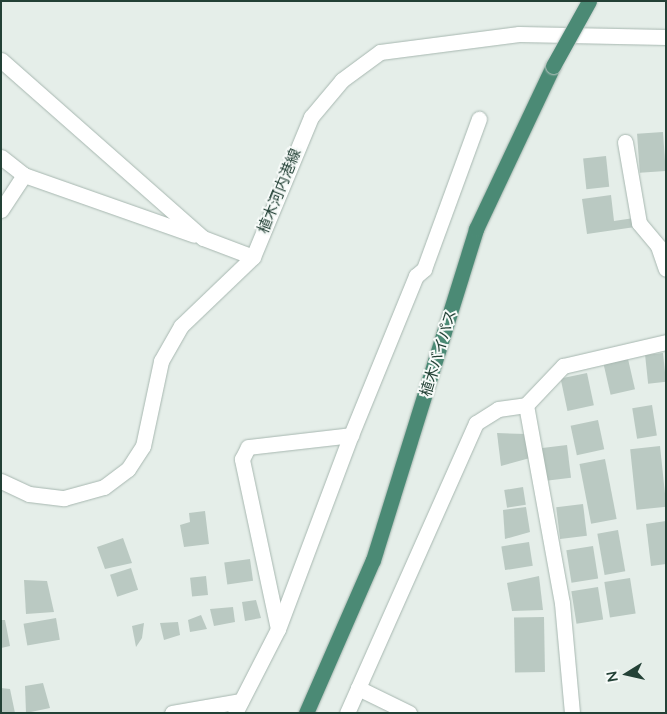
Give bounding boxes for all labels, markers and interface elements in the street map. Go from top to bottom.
street label: 植木河内港線 [254,146,304,236]
street label: 植木バイパス [416,307,460,399]
north arrow [602,649,652,699]
text: N [602,670,621,683]

